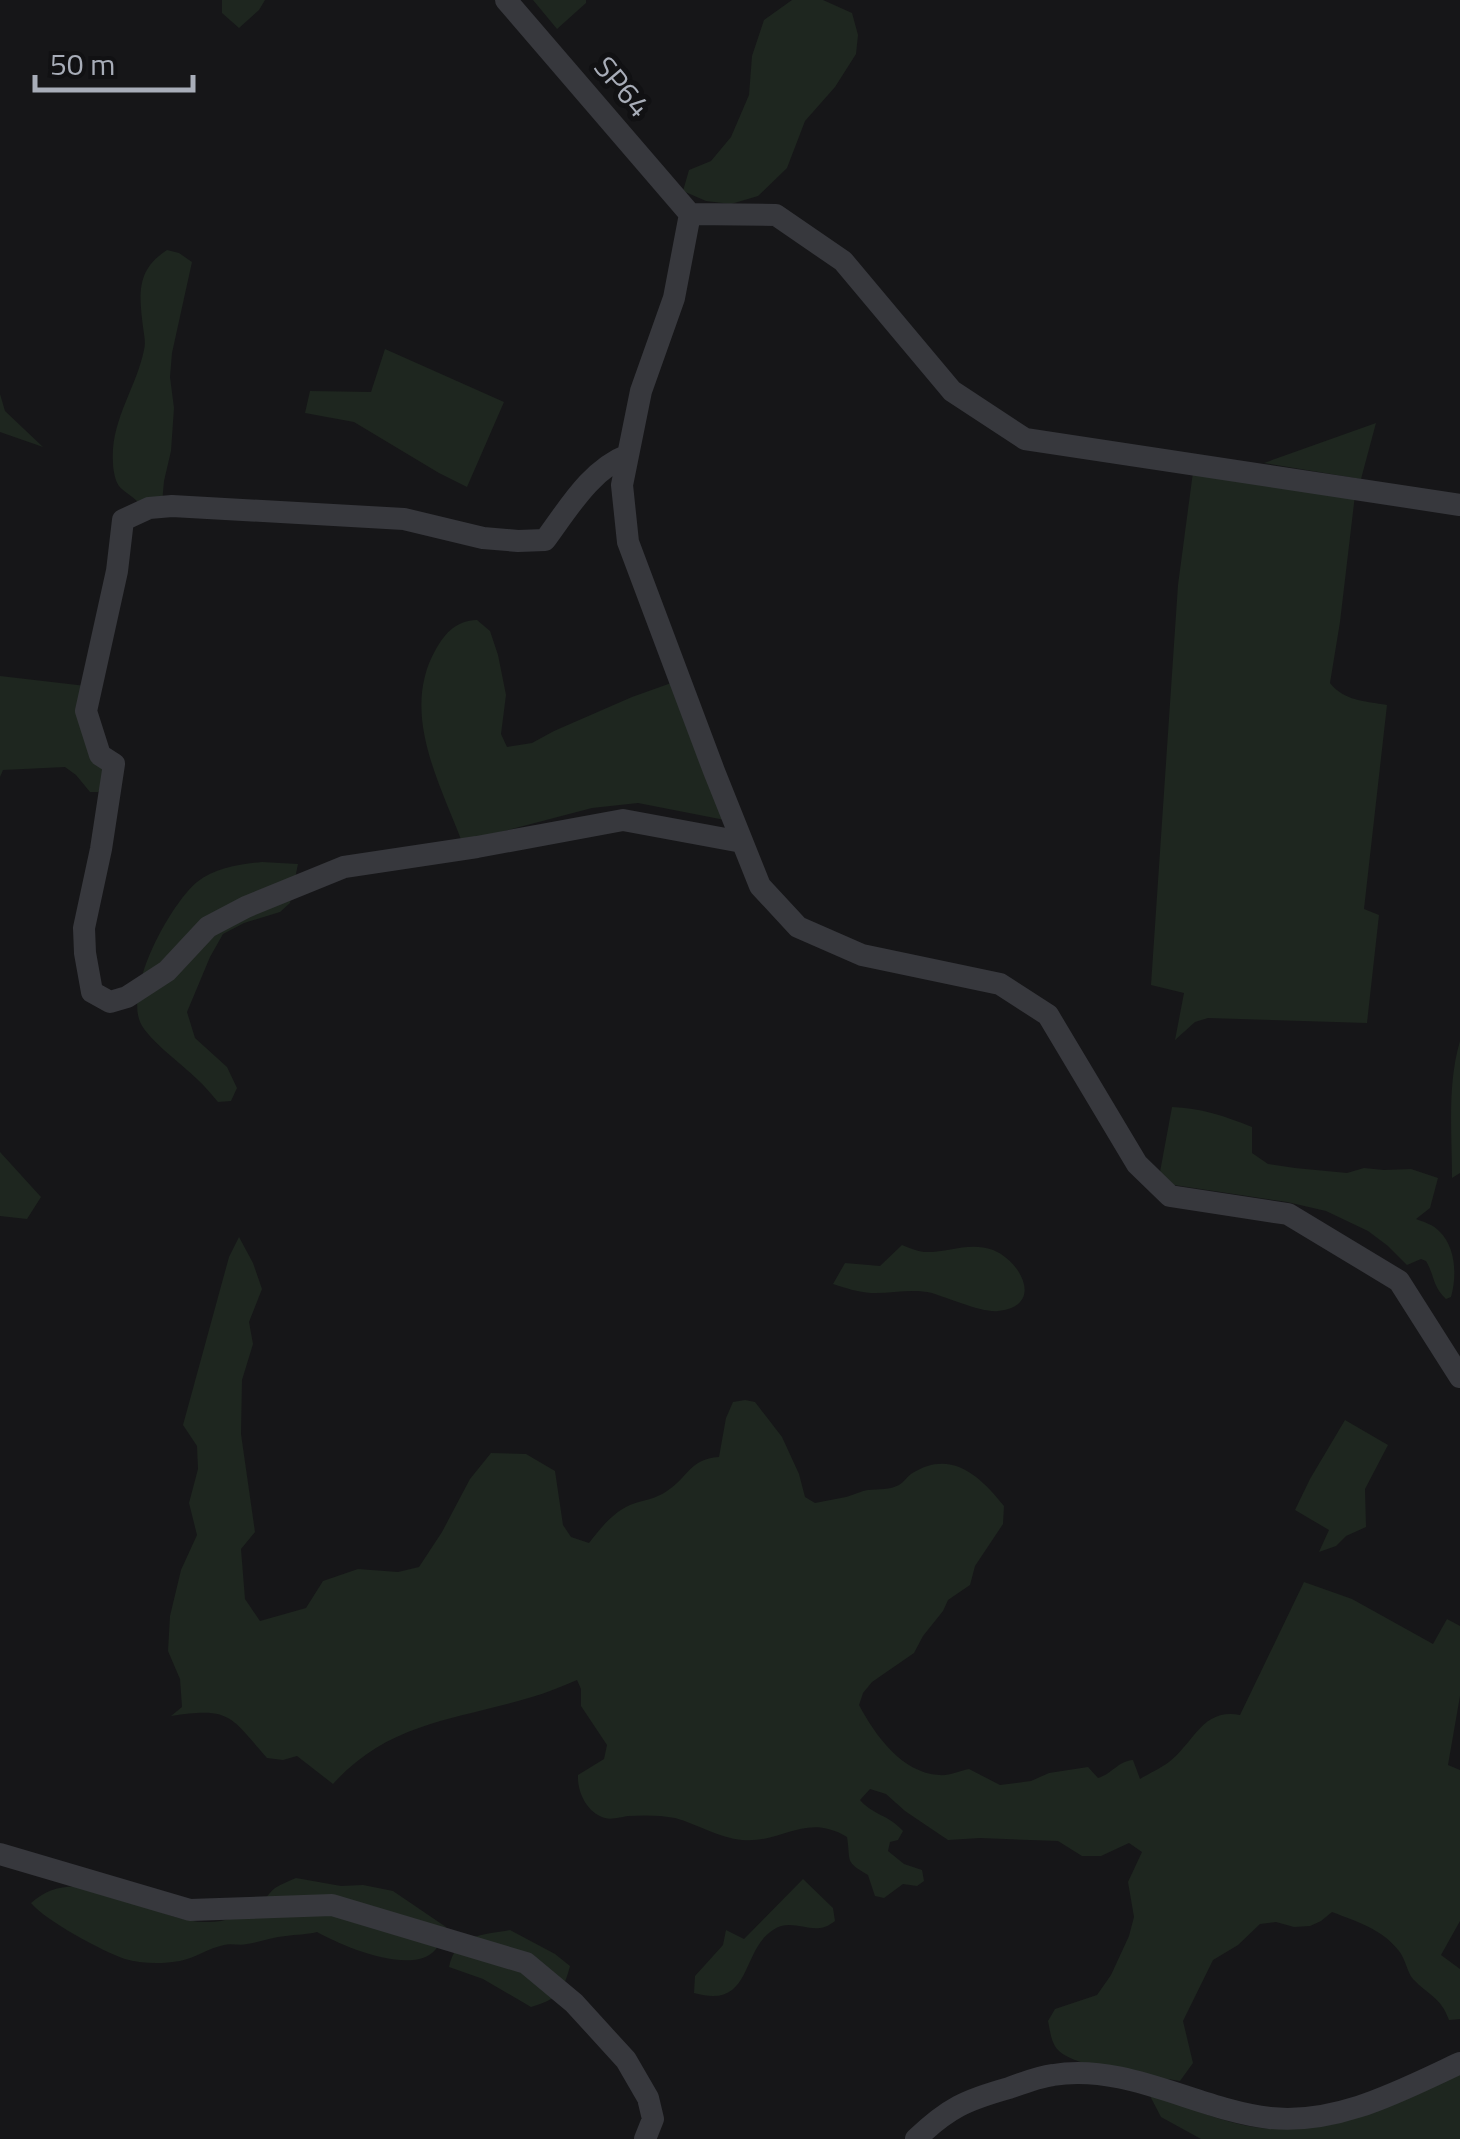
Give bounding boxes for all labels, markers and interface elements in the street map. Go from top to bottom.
scale bar [35,30,192,92]
text: 50 m [50,41,115,87]
street label: SP64 [583,46,662,127]

